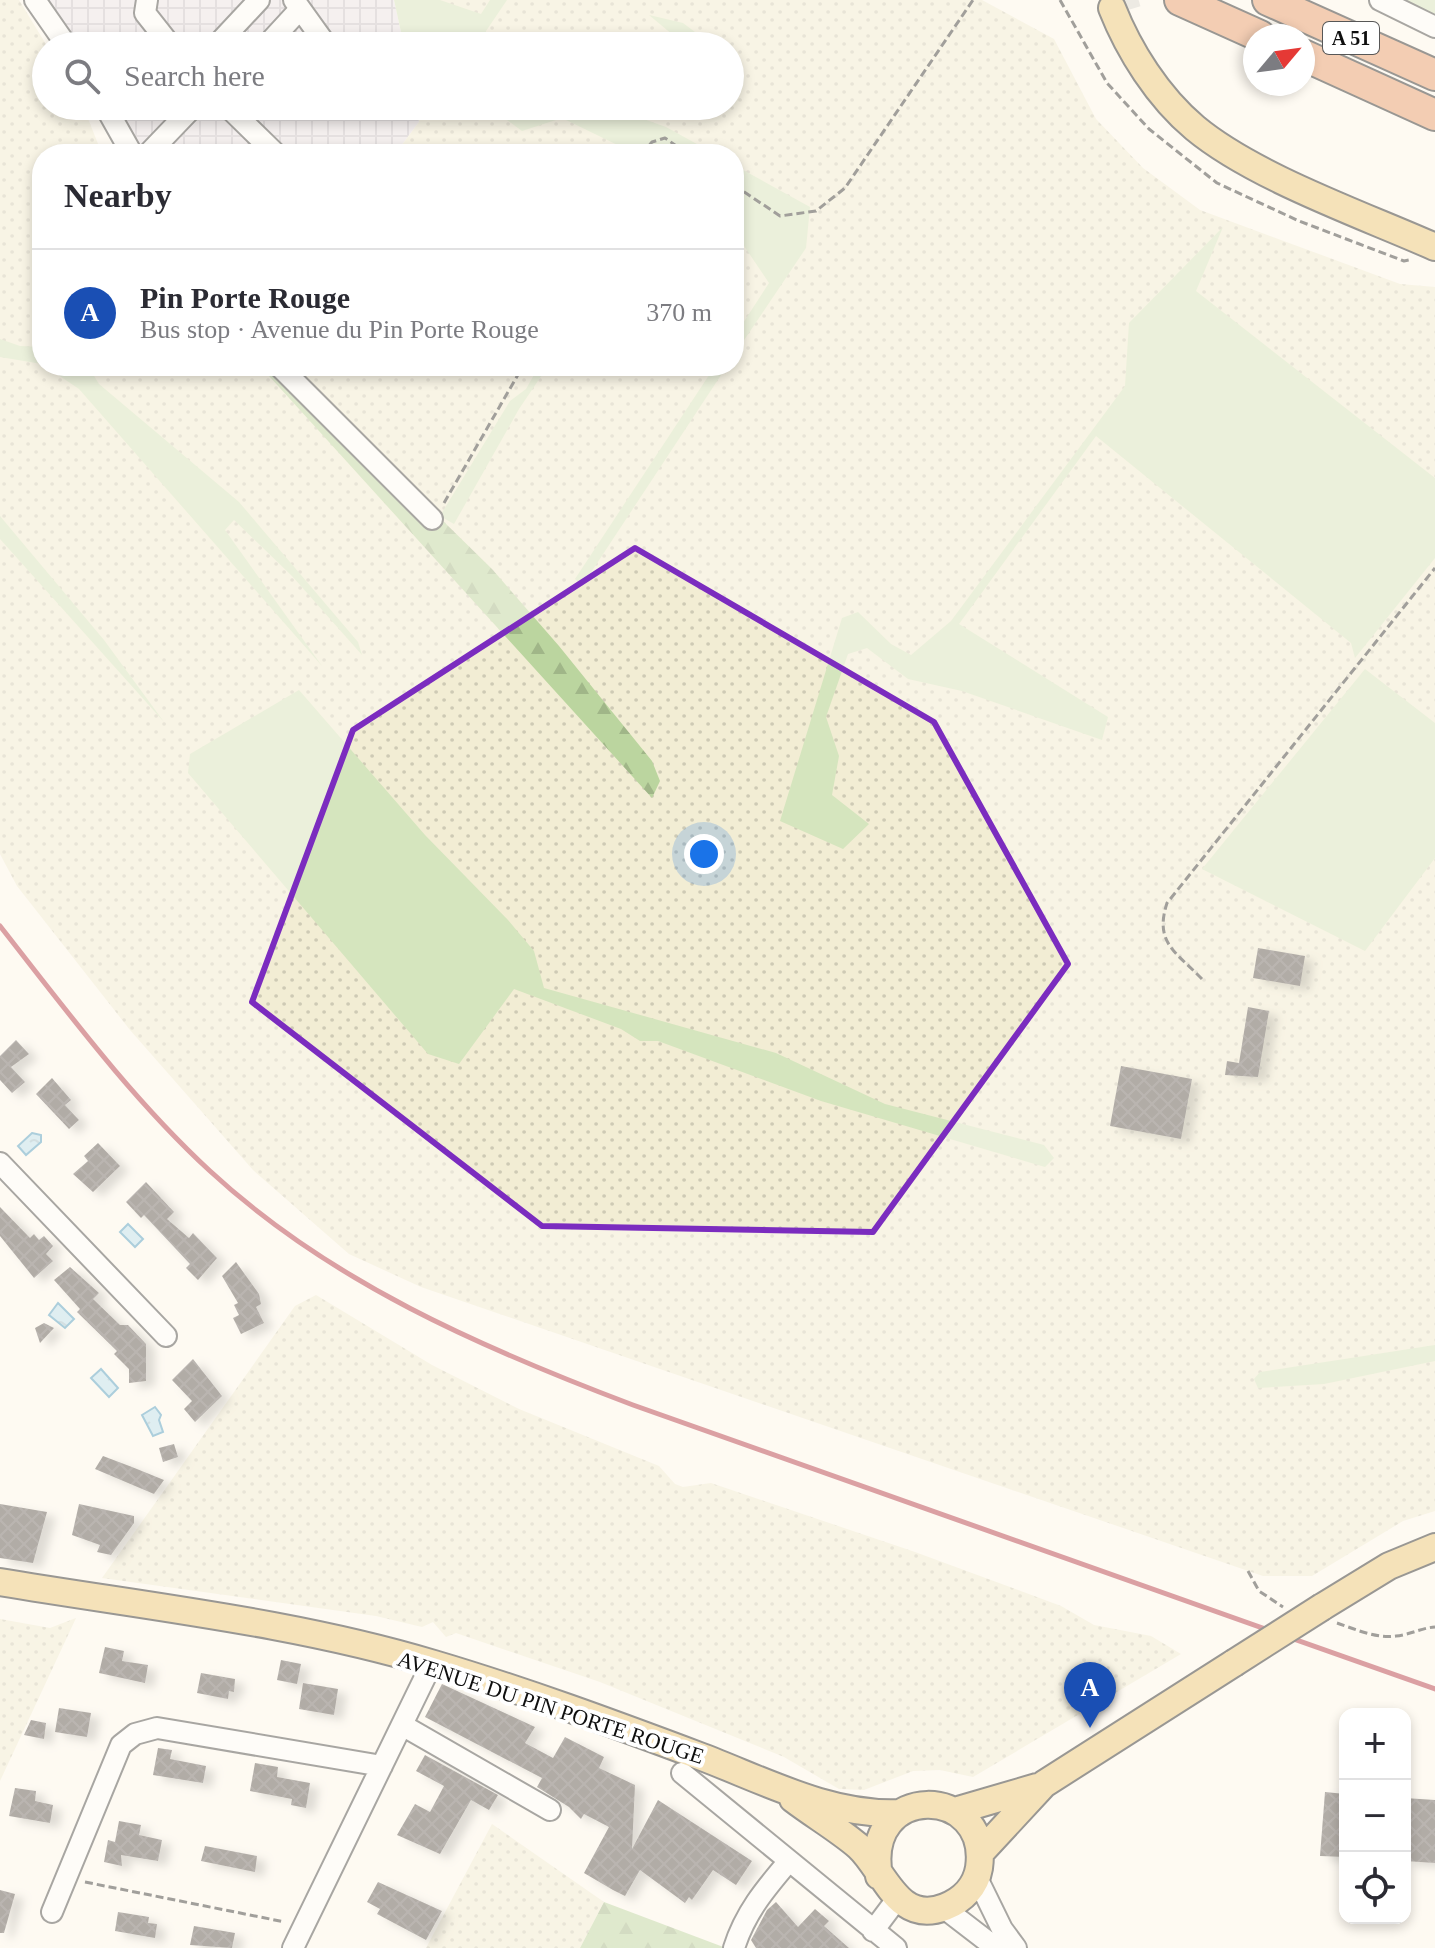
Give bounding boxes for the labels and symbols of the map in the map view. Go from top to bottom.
road number: A 51 [1323,22,1379,54]
north arrow [1243,24,1315,96]
your location [684,834,724,874]
street label: AVENUE DU PIN PORTE ROUGE [394,1646,707,1769]
pin: A [1064,1662,1116,1728]

